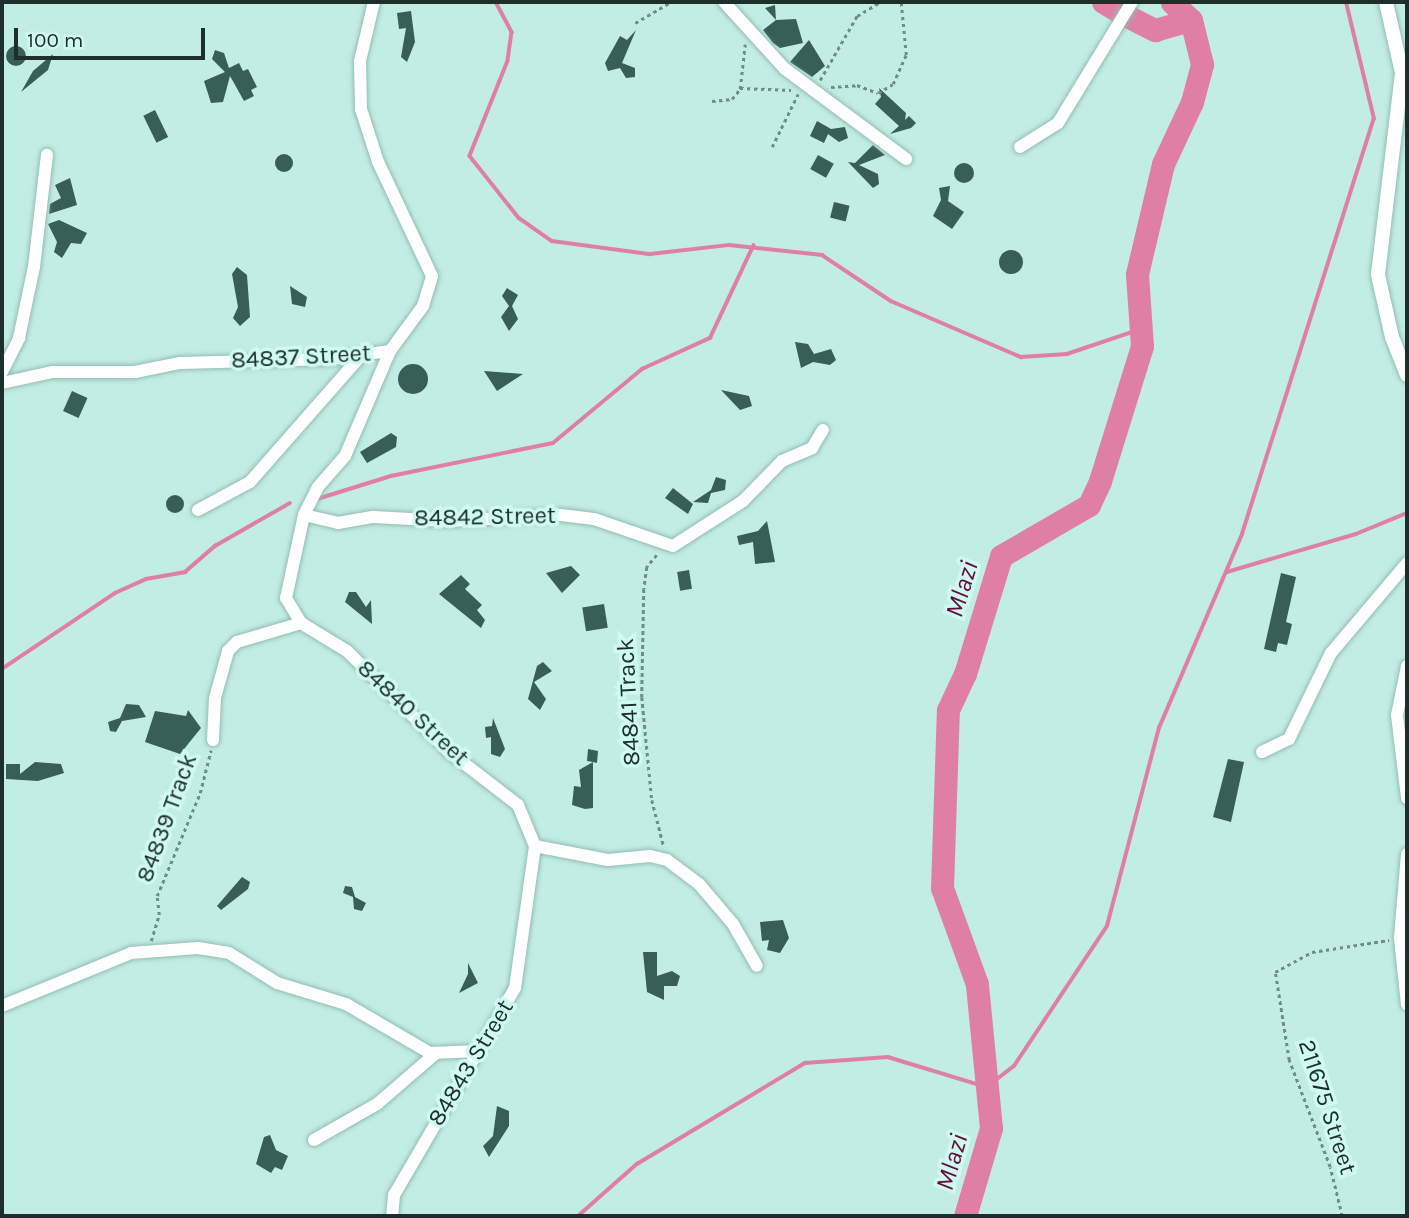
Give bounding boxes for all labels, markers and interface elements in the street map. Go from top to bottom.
scale bar [18,14,208,58]
text: 100 m [27,28,84,52]
street label: 84837 Street [230,339,372,375]
street label: 84842 Street [414,501,556,533]
water label: Mlazi [939,557,985,621]
street label: 84841 Track [611,637,647,767]
street label: 84840 Street [351,654,475,772]
street label: 84839 Track [130,750,204,886]
street label: 84843 Street [422,995,520,1131]
street label: 211675 Street [1292,1036,1362,1178]
water label: Mlazi [929,1130,975,1194]

